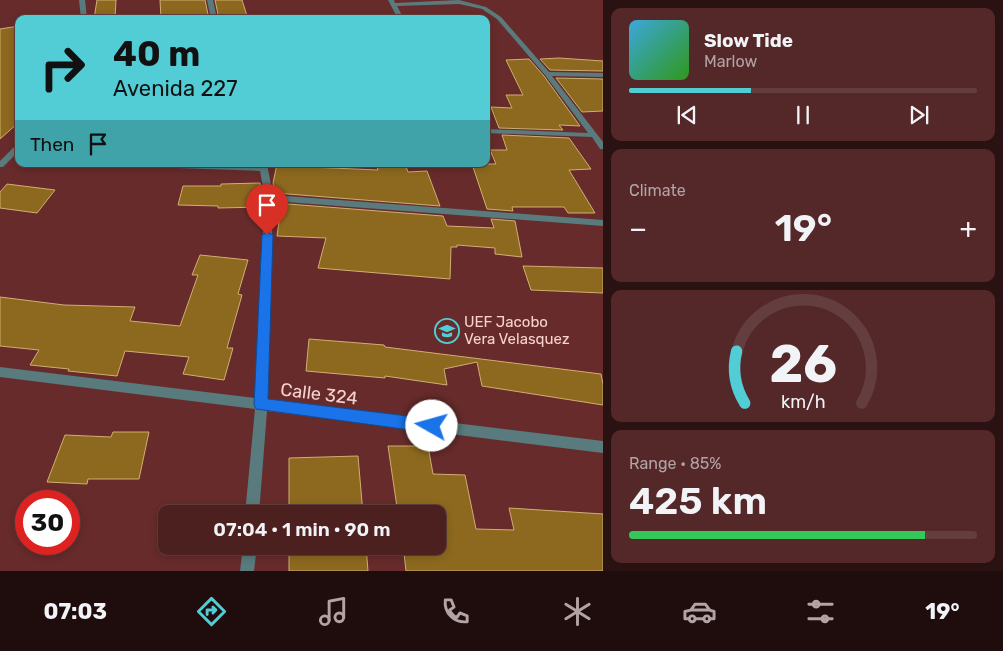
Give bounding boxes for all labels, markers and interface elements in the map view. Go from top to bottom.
text: Slow Tide [704,29,793,52]
text: 40 m [113,33,200,75]
icon: right [30,35,95,100]
text: Marlow [704,52,757,71]
text: Avenida 227 [113,75,238,102]
icon: previous [673,101,701,129]
icon: pause [789,101,817,129]
icon: next [905,101,933,129]
icon: arrive [84,130,112,158]
text: Then [30,133,74,156]
text: Climate [629,181,686,200]
pin [246,184,288,235]
icon: arrive [253,191,281,219]
text: 19° [775,205,832,251]
text: − [629,212,647,245]
text: + [960,212,977,245]
place label: UEF Jacobo Vera Velasquez [464,313,570,348]
school or university icon: UEF Jacobo Vera Velasquez [434,318,460,344]
text: 26 [769,333,837,395]
street label: Calle 324 [279,378,359,410]
text: km/h [781,391,825,412]
position arrow [405,399,457,451]
text: Range · 85% [629,454,722,473]
text: 425 km [629,478,767,524]
speed limit sign: 30 [15,490,80,555]
text: 07:04 · 1 min · 90 m [213,518,391,541]
icon: directions [194,594,229,629]
icon: music [316,594,351,629]
icon: phone [438,594,473,629]
icon: climate [560,594,595,629]
icon: car [682,594,717,629]
icon: filters [803,594,838,629]
text: 07:03 [43,598,107,625]
text: 19° [925,598,959,625]

